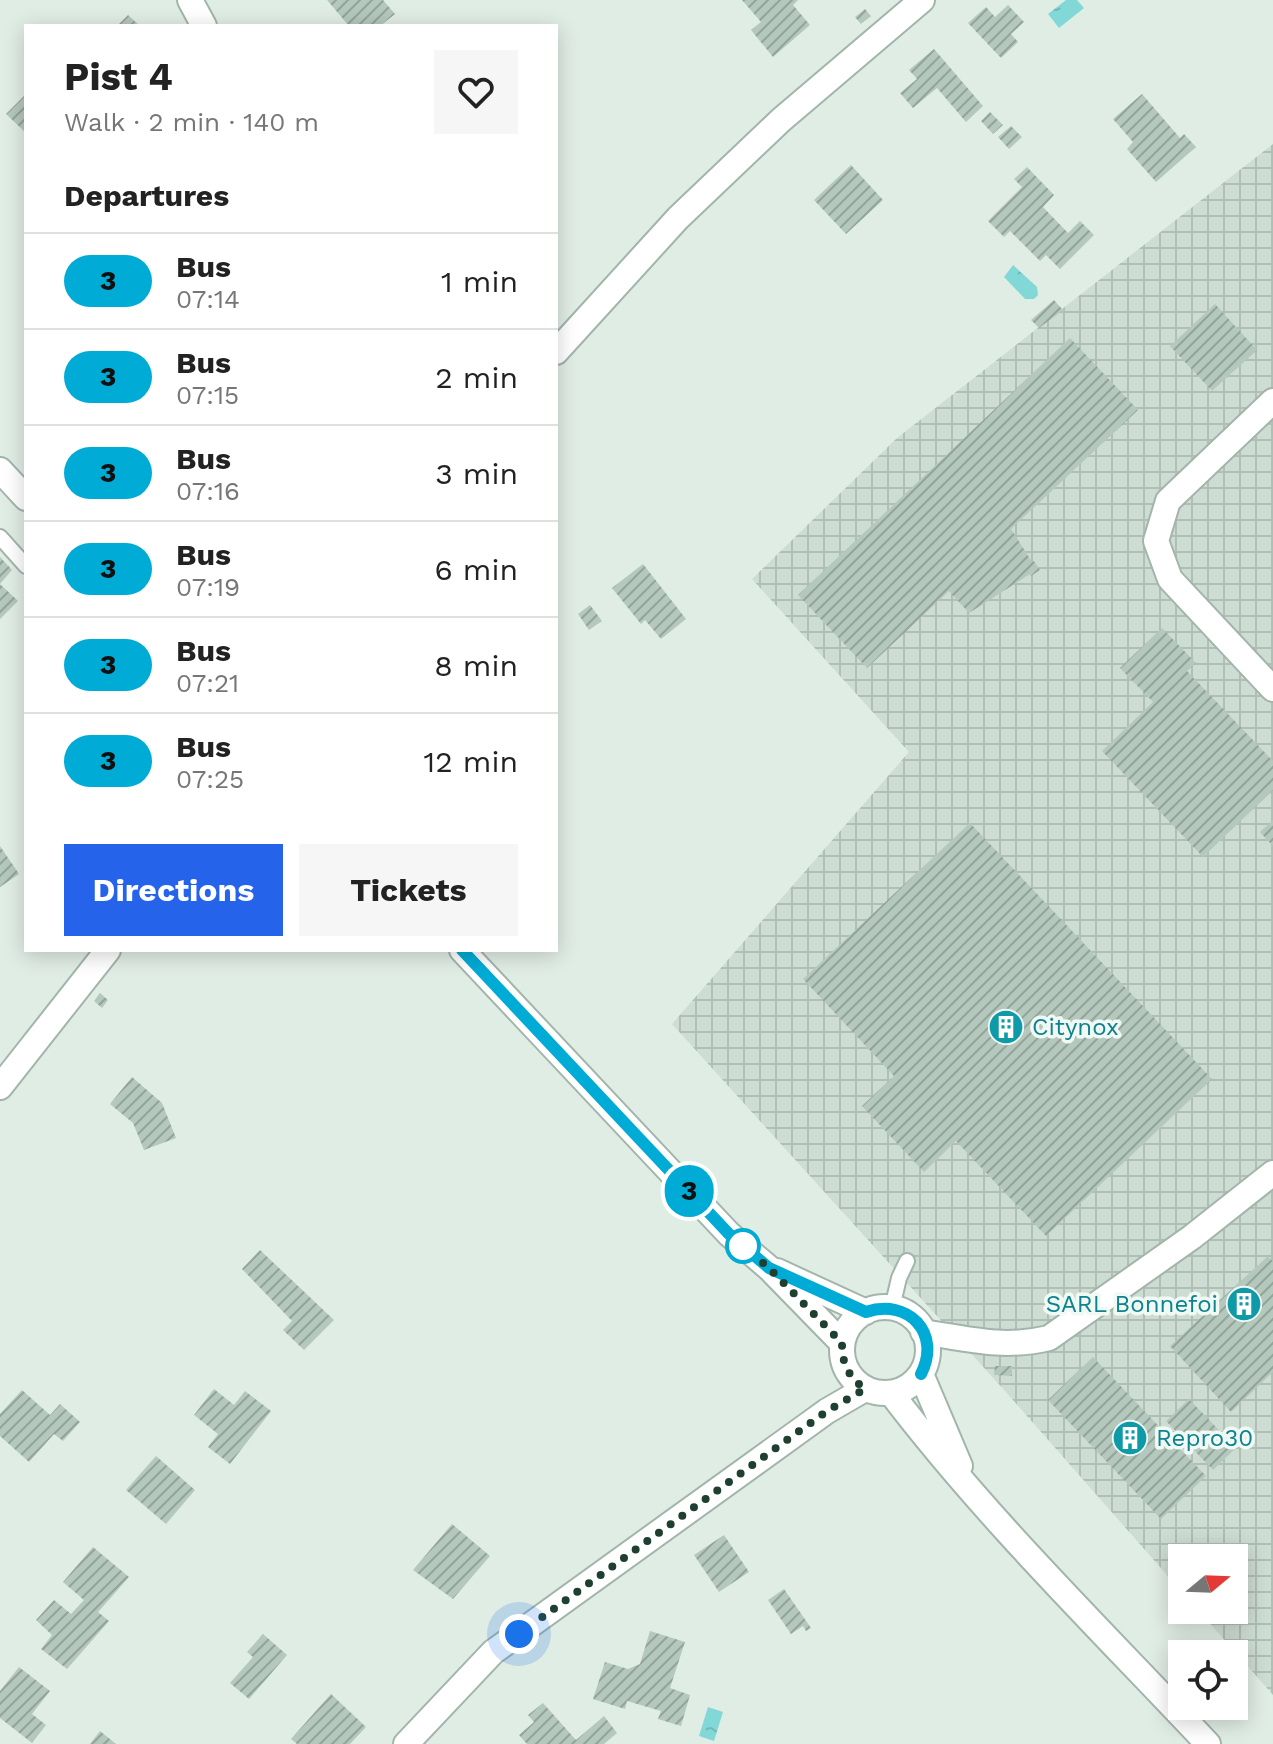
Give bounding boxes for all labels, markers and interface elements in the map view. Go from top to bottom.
button: heart [434,50,518,134]
text: Pist 4 [64,55,173,99]
text: Walk · 2 min · 140 m [64,107,319,137]
text: Departures [64,178,229,213]
text: Bus [176,249,231,284]
text: 3 [100,264,116,297]
text: 1 min [441,264,518,299]
text: 07:14 [176,284,240,314]
text: Bus [176,345,231,380]
text: 3 [100,360,116,393]
text: 2 min [435,360,518,395]
text: 07:15 [176,380,239,410]
text: Bus [176,441,231,476]
text: 3 [100,456,116,489]
text: 3 min [435,456,518,491]
text: 07:16 [176,476,240,506]
text: Bus [176,537,231,572]
text: 3 [100,552,116,585]
text: 6 min [434,552,518,587]
text: 07:19 [176,572,240,602]
text: Bus [176,633,231,668]
text: 3 [100,648,116,681]
text: 8 min [434,648,518,683]
text: 07:21 [176,668,239,698]
text: Bus [176,729,231,764]
text: 3 [100,744,116,777]
text: 12 min [423,744,518,779]
text: 07:25 [176,764,244,794]
button: Directions [64,844,283,936]
button: Tickets [299,844,518,936]
building icon: Citynox [987,1008,1025,1046]
place label: Citynox [1032,1013,1119,1041]
line badge: 3 [663,1165,715,1217]
text: 3 [681,1174,697,1207]
unlabelled marker [726,1229,760,1263]
building icon: SARL Bonnefoi [1225,1285,1263,1323]
place label: SARL Bonnefoi [1046,1290,1218,1318]
building icon: Repro30 [1111,1419,1149,1457]
place label: Repro30 [1156,1424,1253,1452]
north arrow [1168,1544,1248,1624]
map controls [1168,1544,1248,1720]
your location [499,1614,539,1654]
button: locate [1168,1640,1248,1720]

